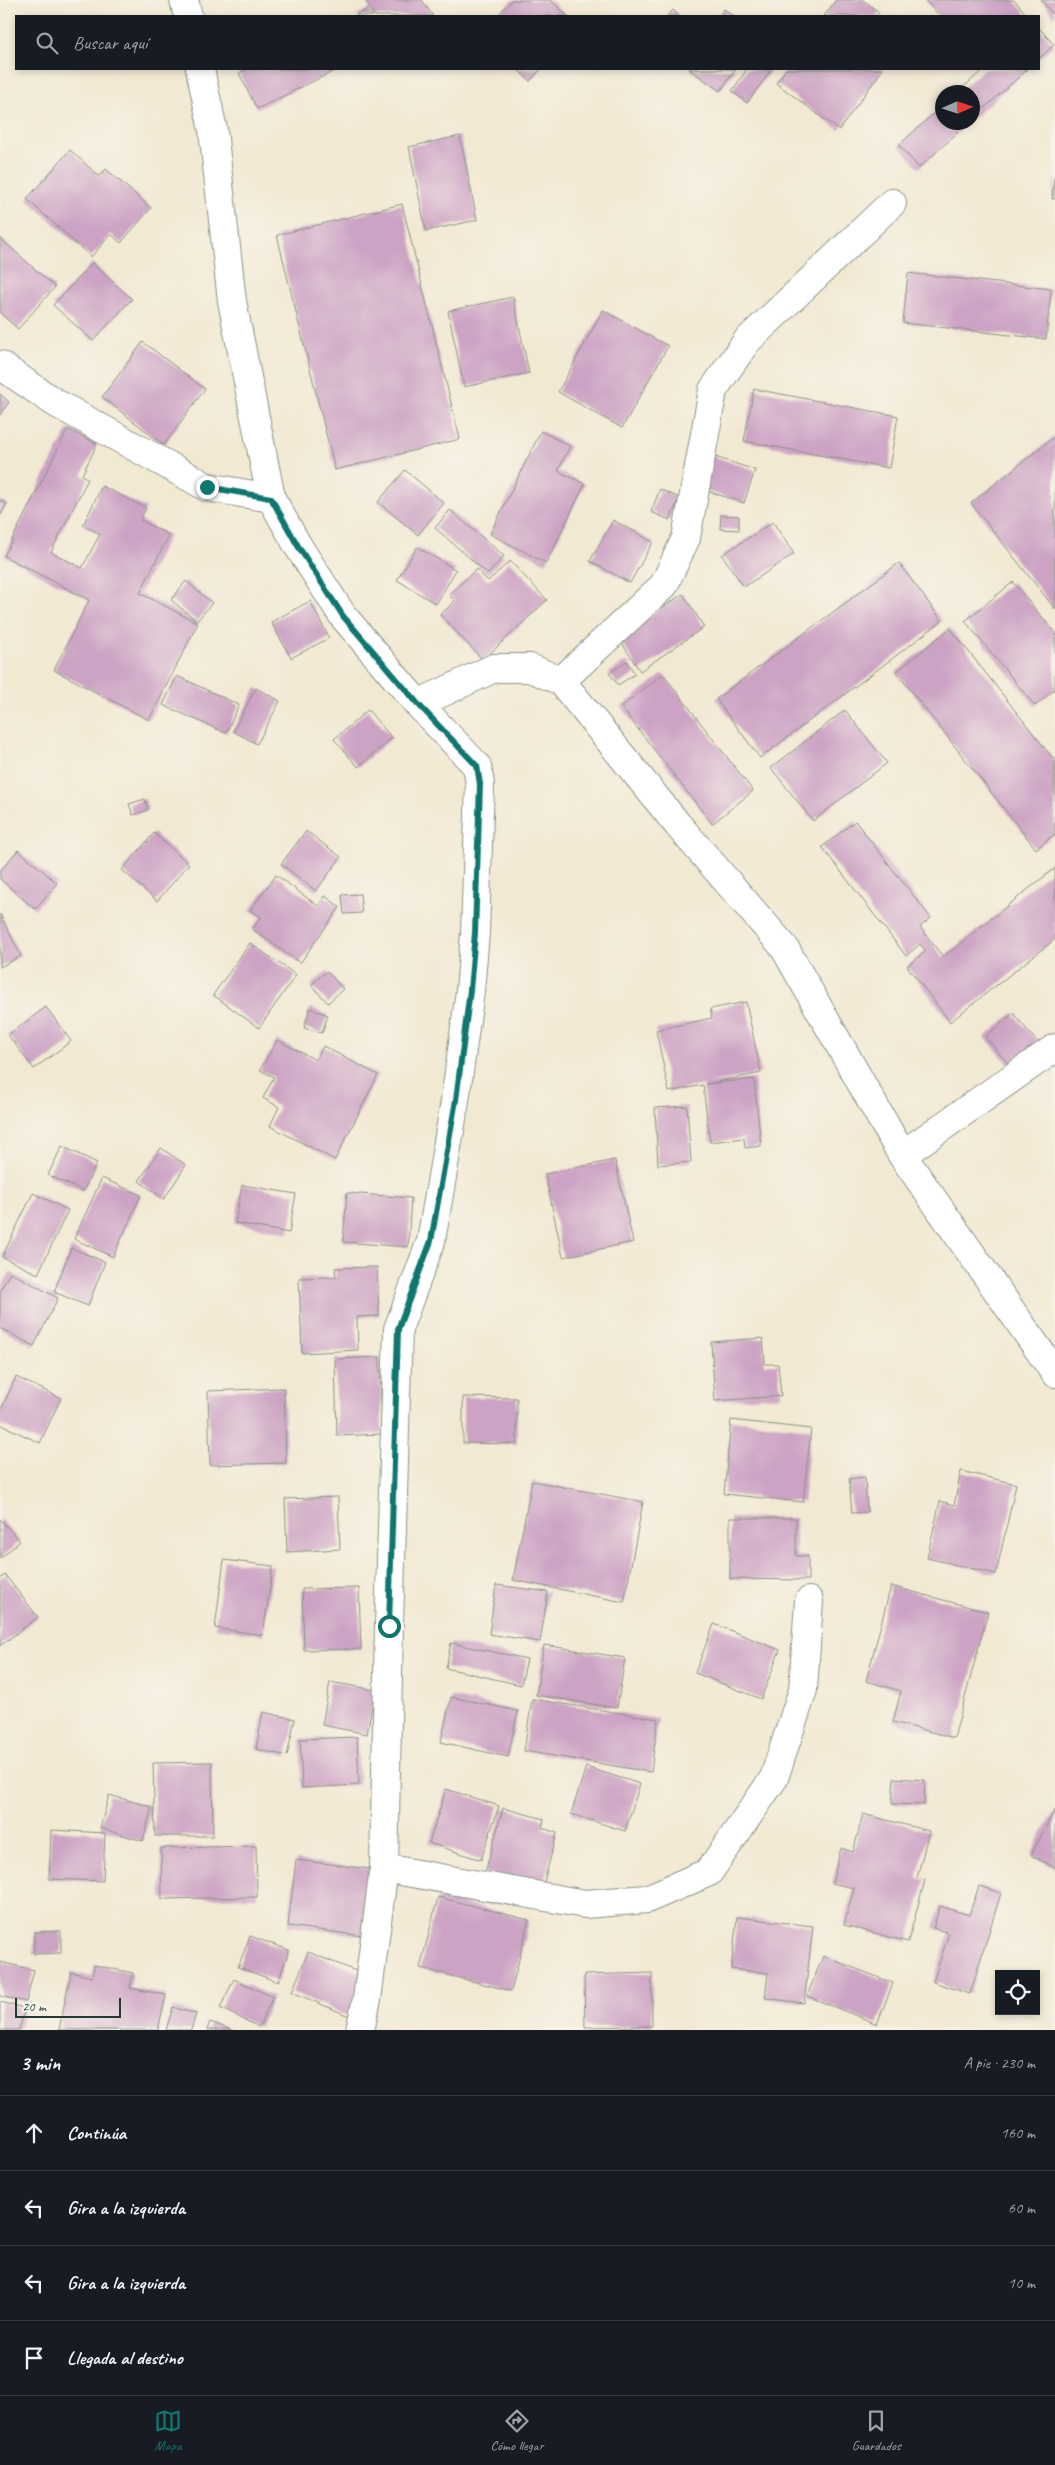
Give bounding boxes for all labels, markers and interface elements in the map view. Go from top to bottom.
search box [15,15,1040,70]
icon: search [33,29,61,57]
text: Buscar aquí [73,31,147,55]
north arrow [935,85,980,130]
route end [196,476,219,499]
route start [378,1615,401,1638]
map controls [995,1970,1040,2015]
button: locate [995,1970,1040,2015]
scale bar [15,1995,121,2018]
text: 20 m [22,1998,46,2015]
text: 3 min [20,2050,60,2076]
text: A pie · 230 m [964,2053,1035,2073]
icon: ahead [20,2119,48,2147]
text: Continúa [67,2121,126,2145]
text: 160 m [1001,2123,1035,2143]
icon: left [20,2194,48,2222]
text: Gira a la izquierda [67,2196,185,2220]
text: 60 m [1008,2198,1035,2218]
icon: left [20,2269,48,2297]
text: Gira a la izquierda [67,2271,185,2295]
text: 10 m [1008,2273,1035,2293]
icon: arrive [20,2344,48,2372]
text: Llegada al destino [67,2346,183,2370]
tab: Mapa [154,2407,182,2454]
tab: Cómo llegar [490,2407,543,2454]
tab: Guardados [852,2407,901,2454]

